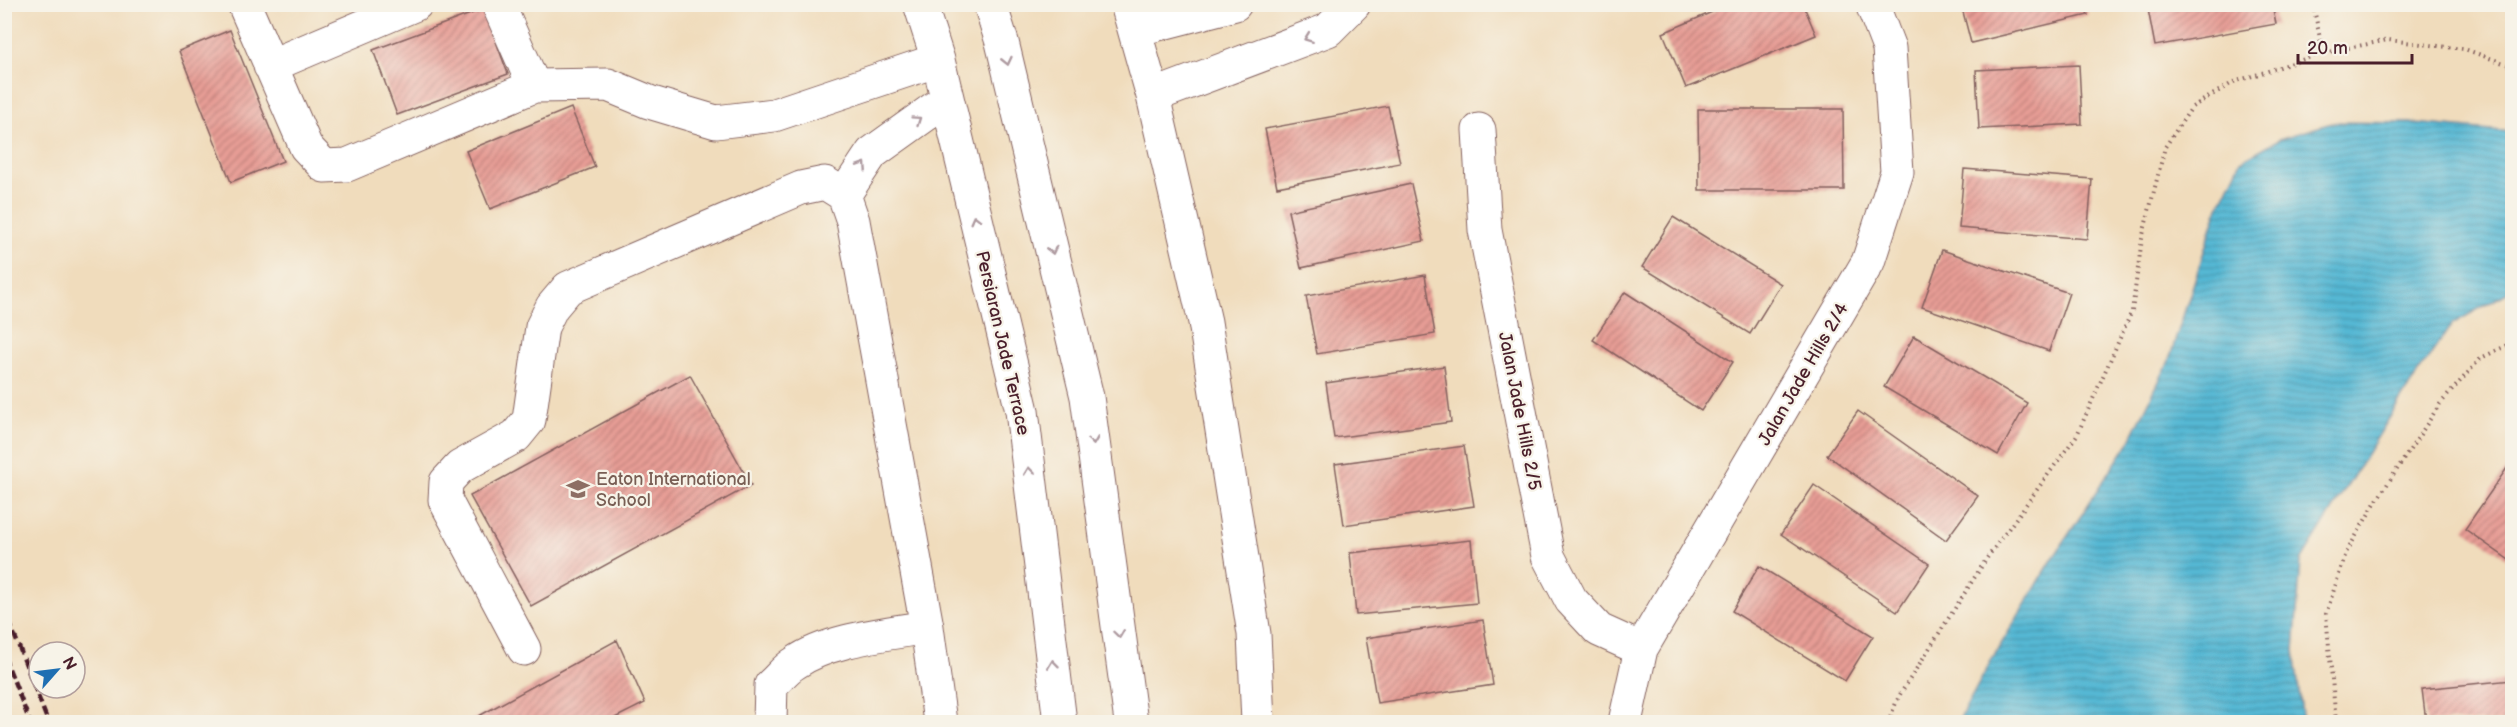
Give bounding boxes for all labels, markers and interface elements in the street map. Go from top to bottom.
scale bar [2298,27,2412,65]
one-way arrow [1303,31,1314,43]
text: 20 m [2307,38,2348,59]
one-way arrow [999,55,1012,65]
one-way arrow [910,116,921,127]
one-way arrow [856,162,867,173]
one-way arrow [970,214,983,224]
one-way arrow [1044,245,1057,255]
street label: Persiaran Jade Terrace [971,249,1034,438]
street label: Jalan Jade Hills 2/4 [1754,299,1853,449]
street label: Jalan Jade Hills 2/5 [1494,330,1545,492]
one-way arrow [1086,436,1098,445]
one-way arrow [1023,466,1036,475]
place label: Eaton International School [596,469,751,511]
school or university icon: Eaton International School [565,476,591,502]
one-way arrow [1113,629,1125,639]
north arrow [27,640,87,700]
text: N [58,654,80,673]
one-way arrow [1047,660,1059,669]

